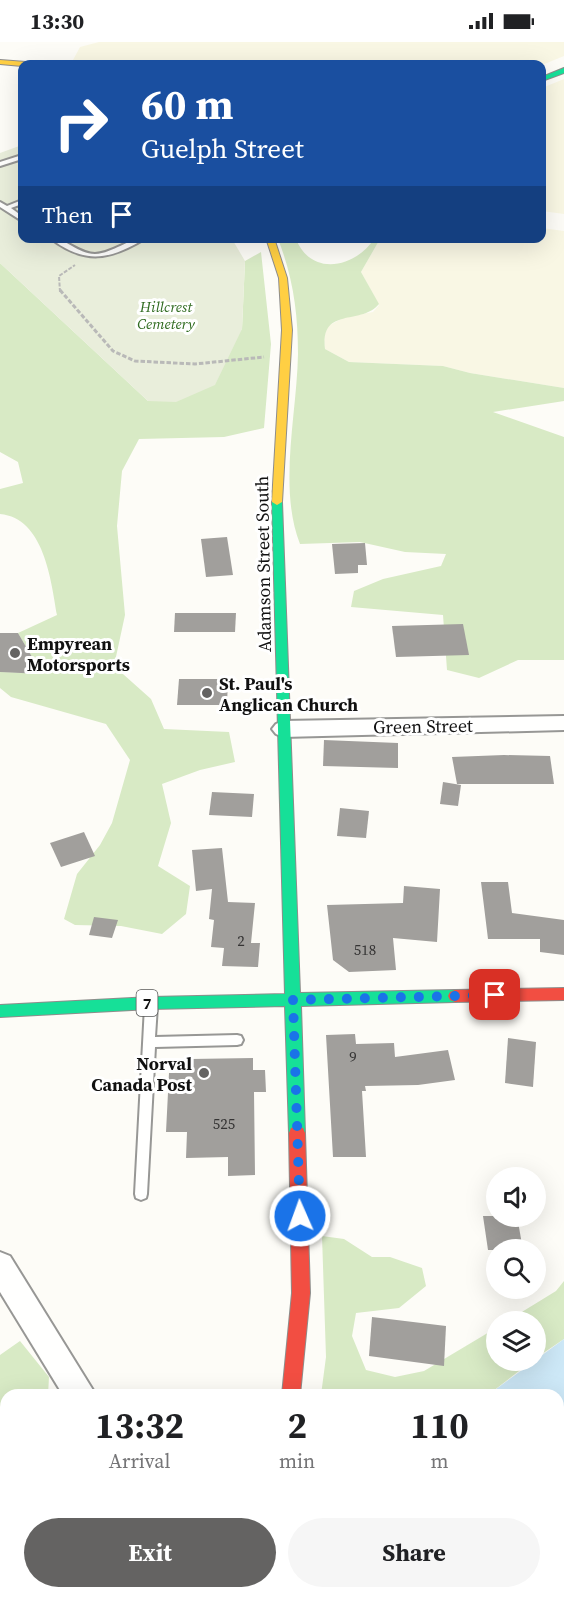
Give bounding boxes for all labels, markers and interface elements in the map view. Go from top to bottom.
text: 13:30 [30,6,84,36]
text: 60 m [141,75,234,133]
icon: right [42,84,120,162]
text: Guelph Street [141,130,304,167]
icon: arrive [105,198,138,231]
text: Then [42,200,93,230]
park label: Hillcrest Cemetery [137,296,196,334]
street label: Adamson Street South [249,475,277,652]
place label: Empyrean Motorsports [27,631,130,677]
marker: Empyrean Motorsports [8,646,22,660]
place label: St. Paul's Anglican Church [219,671,358,717]
marker: St. Paul's Anglican Church [200,686,214,700]
street label: Green Street [373,713,473,739]
house number: 2 [237,930,245,951]
house number: 518 [354,939,376,960]
pin [469,969,520,1020]
icon: arrive [478,978,511,1011]
road number: 7 [136,990,158,1016]
house number: 9 [349,1046,357,1067]
place label: Norval Canada Post [91,1051,193,1097]
marker: Norval Canada Post [197,1066,211,1080]
house number: 525 [213,1113,235,1134]
map controls [486,1167,546,1371]
button: sound [486,1167,546,1227]
position arrow [268,1184,332,1248]
button: search [486,1239,546,1299]
button: layers [486,1311,546,1371]
text: 13:32 [95,1401,184,1450]
text: 2 [287,1401,307,1450]
text: 110 [410,1401,469,1450]
text: Arrival [109,1447,170,1475]
text: min [279,1447,315,1475]
text: m [431,1447,449,1475]
button: Exit [24,1518,276,1587]
button: Share [288,1518,540,1587]

